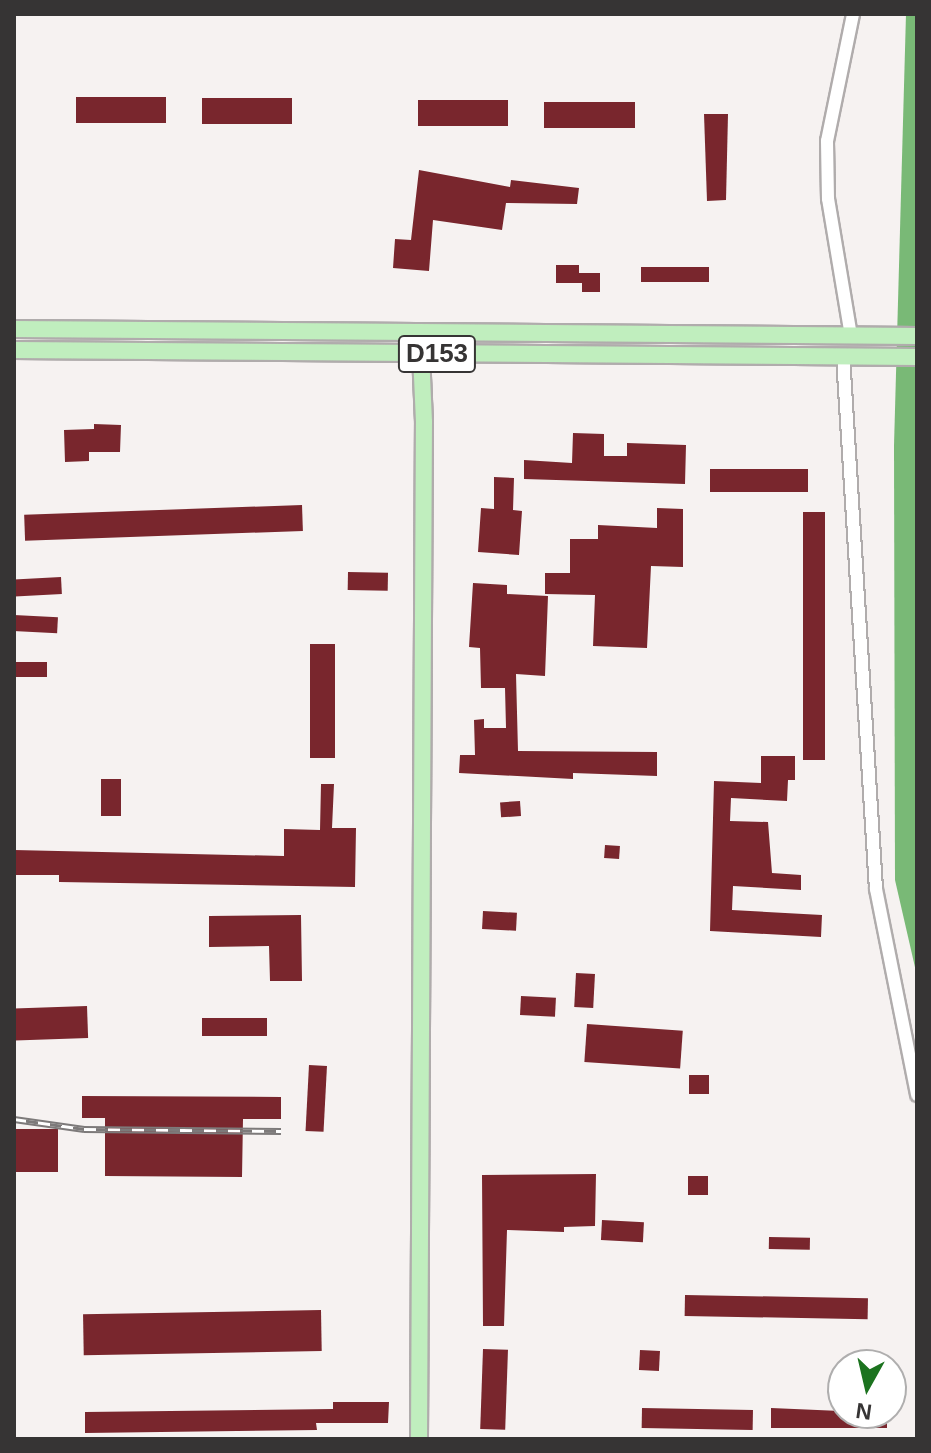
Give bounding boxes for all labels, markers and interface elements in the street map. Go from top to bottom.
road number: D153 [397,332,477,376]
north arrow [827,1349,907,1429]
text: N [854,1398,873,1425]

